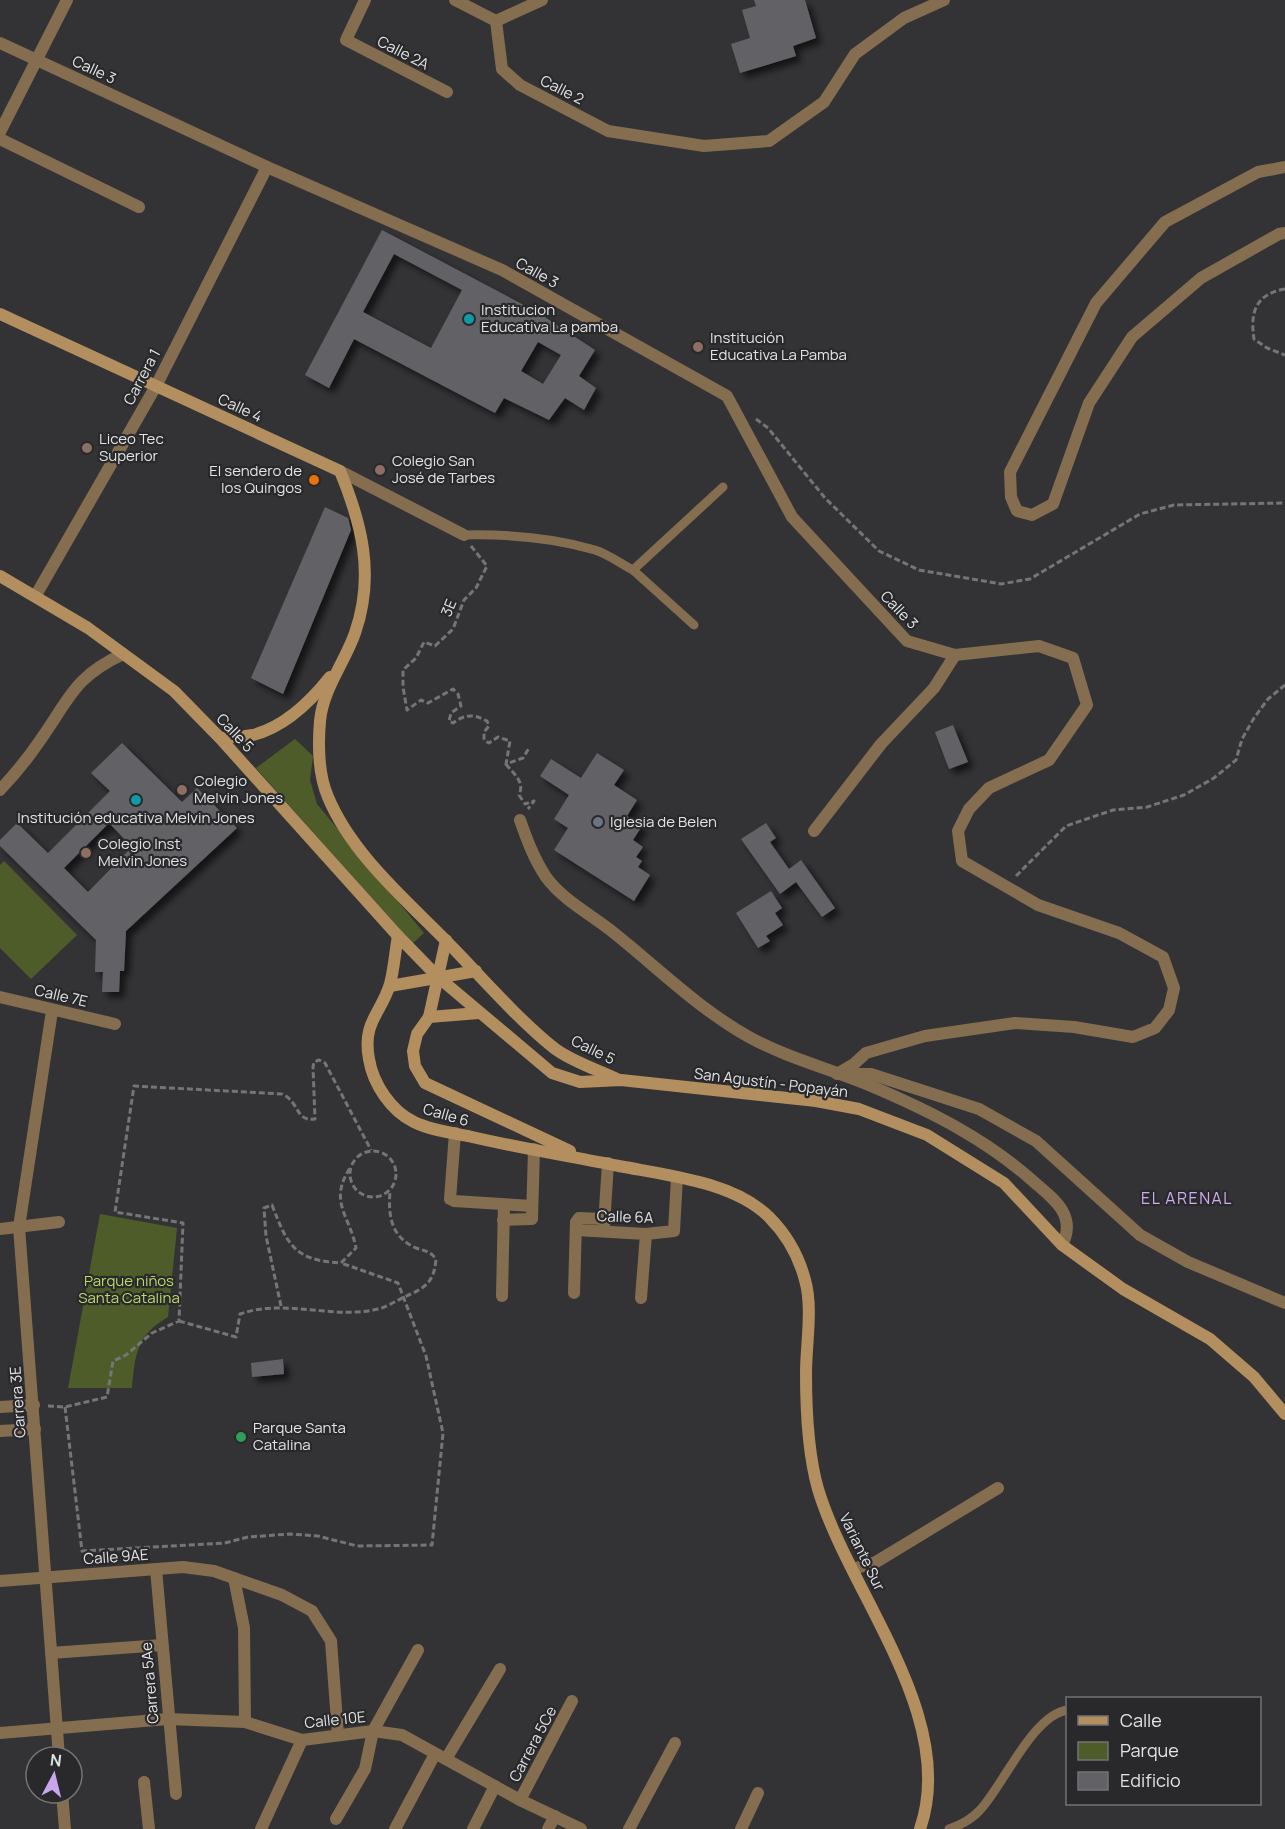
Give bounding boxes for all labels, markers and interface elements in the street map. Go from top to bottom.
street label: Calle 2A [374,31,433,75]
street label: Calle 3 [69,50,120,89]
street label: Calle 2 [537,70,588,109]
street label: Calle 3 [512,252,563,293]
place label: Institucion Educativa La pamba [481,299,618,337]
marker: Institucion Educativa La pamba [462,312,476,326]
place label: Institución Educativa La Pamba [710,327,847,365]
marker: Institución Educativa La Pamba [691,340,705,354]
street label: Carrera 1 [118,345,165,409]
street label: Calle 4 [215,388,266,427]
place label: Liceo Tec Superior [99,428,164,466]
marker: Liceo Tec Superior [80,441,94,455]
place label: Colegio San José de Tarbes [392,450,495,488]
place label: El sendero de los Quingos [209,460,302,498]
marker: Colegio San José de Tarbes [373,463,387,477]
marker: El sendero de los Quingos [307,473,321,487]
street label: Calle 3 [876,586,923,634]
street label: 3E [436,596,461,620]
street label: Calle 5 [212,708,259,757]
place label: Colegio Melvin Jones [194,770,283,808]
marker: Colegio Melvin Jones [175,783,189,797]
marker: Institución educativa Melvin Jones [129,793,143,807]
place label: Institución educativa Melvin Jones [17,807,255,828]
place label: Iglesia de Belen [610,811,717,832]
marker: Iglesia de Belen [591,815,605,829]
place label: Colegio Inst Melvin Jones [98,833,187,871]
marker: Colegio Inst Melvin Jones [79,846,93,860]
street label: Calle 7E [32,979,90,1012]
street label: Calle 5 [568,1030,619,1069]
street label: San Agustín - Popayán [693,1063,849,1102]
street label: Calle 6 [421,1098,472,1131]
district label: EL ARENAL [1141,1187,1233,1209]
street label: Calle 6A [596,1205,654,1228]
park label: Parque niños Santa Catalina [78,1270,180,1308]
street label: Carrera 3E [5,1365,30,1439]
place label: Parque Santa Catalina [253,1417,346,1455]
marker: Parque Santa Catalina [234,1430,248,1444]
street label: Variante Sur [835,1509,891,1595]
street label: Calle 9AE [83,1544,149,1569]
street label: Carrera 5Ae [135,1641,164,1725]
legend [1066,1697,1261,1805]
street label: Carrera 5Ce [504,1702,561,1785]
street label: Calle 10E [303,1706,367,1733]
text: Calle [1120,1708,1162,1732]
text: Parque [1120,1738,1179,1762]
north arrow [24,1745,84,1805]
text: N [49,1748,63,1772]
text: Edificio [1120,1768,1181,1792]

